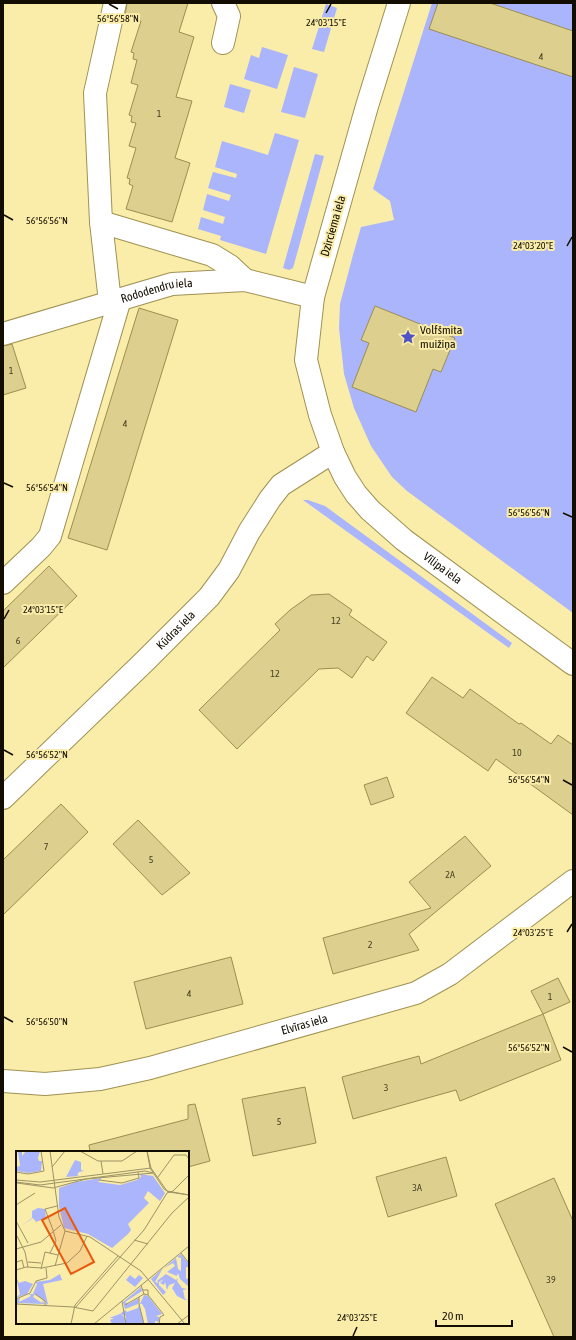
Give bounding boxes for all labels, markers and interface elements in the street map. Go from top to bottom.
text: 56°56'58"N [97,13,139,24]
text: 24°03'15"E [306,17,347,28]
house number: 4 [539,51,544,62]
house number: 1 [157,108,162,119]
street label: Dzirciema iela [318,194,348,258]
text: 56°56'56"N [26,215,68,226]
text: 24°03'20"E [513,240,554,251]
street label: Rododendru iela [119,276,193,306]
place label: Volfšmita muižiņa [420,323,462,351]
place icon: Volfšmita muižiņa [399,328,417,346]
house number: 1 [9,365,14,376]
house number: 4 [123,418,128,429]
text: 56°56'54"N [26,482,68,493]
text: 56°56'56"N [508,507,550,518]
street label: Vīlipa iela [420,549,465,587]
text: 24°03'15"E [23,604,64,615]
street label: Kūdras iela [154,608,198,652]
house number: 12 [331,615,341,626]
house number: 6 [16,635,21,646]
house number: 12 [270,668,280,679]
house number: 10 [512,747,522,758]
text: 56°56'52"N [26,749,68,760]
text: 56°56'54"N [508,774,550,785]
house number: 7 [44,841,49,852]
house number: 5 [149,854,154,865]
house number: 2A [445,869,455,880]
text: 24°03'25"E [513,927,554,938]
house number: 2 [368,939,373,950]
house number: 4 [187,988,192,999]
house number: 1 [548,991,553,1002]
street label: Elvīras iela [280,1011,329,1038]
text: 56°56'50"N [26,1016,68,1027]
text: 56°56'52"N [508,1042,550,1053]
house number: 3 [384,1082,389,1093]
house number: 5 [277,1116,282,1127]
inset map [16,1151,189,1324]
house number: 3A [412,1182,422,1193]
house number: 39 [546,1274,556,1285]
scale bar [436,1302,512,1328]
text: 20 m [442,1309,464,1323]
text: 24°03'25"E [337,1312,378,1323]

